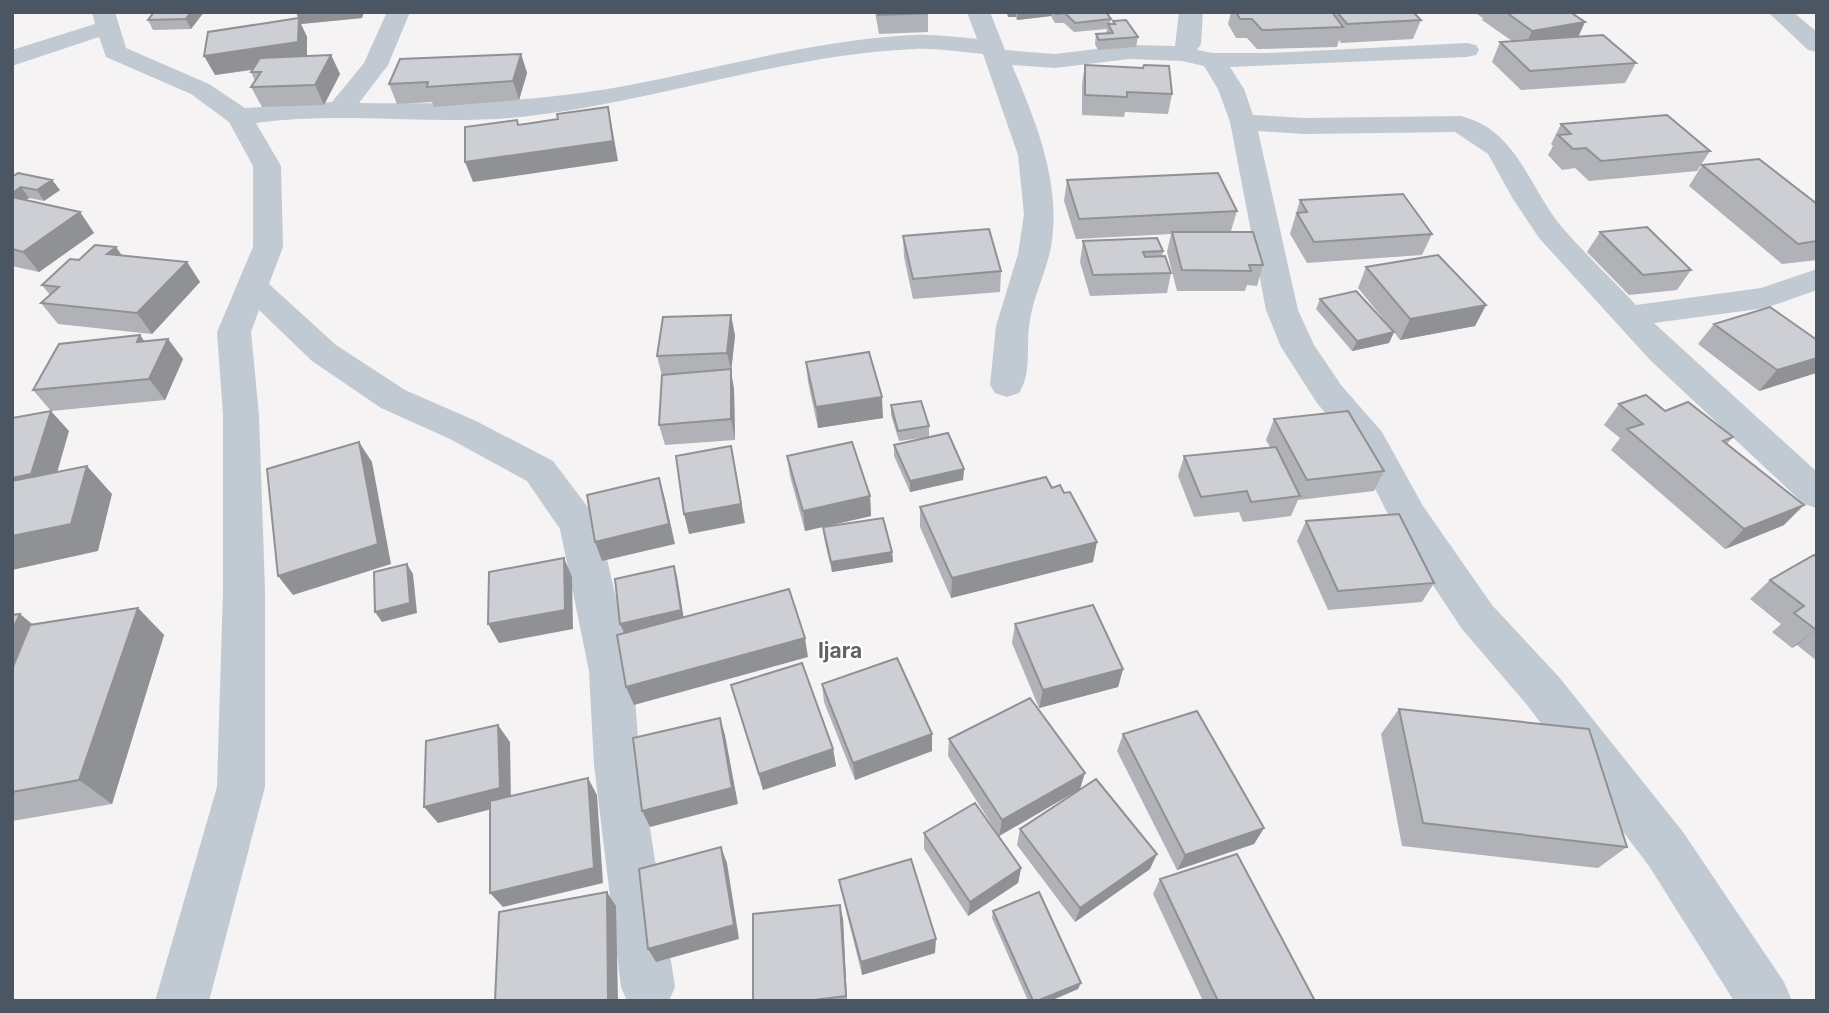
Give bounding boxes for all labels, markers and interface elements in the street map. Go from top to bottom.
district label: Ijara [818,638,862,663]

